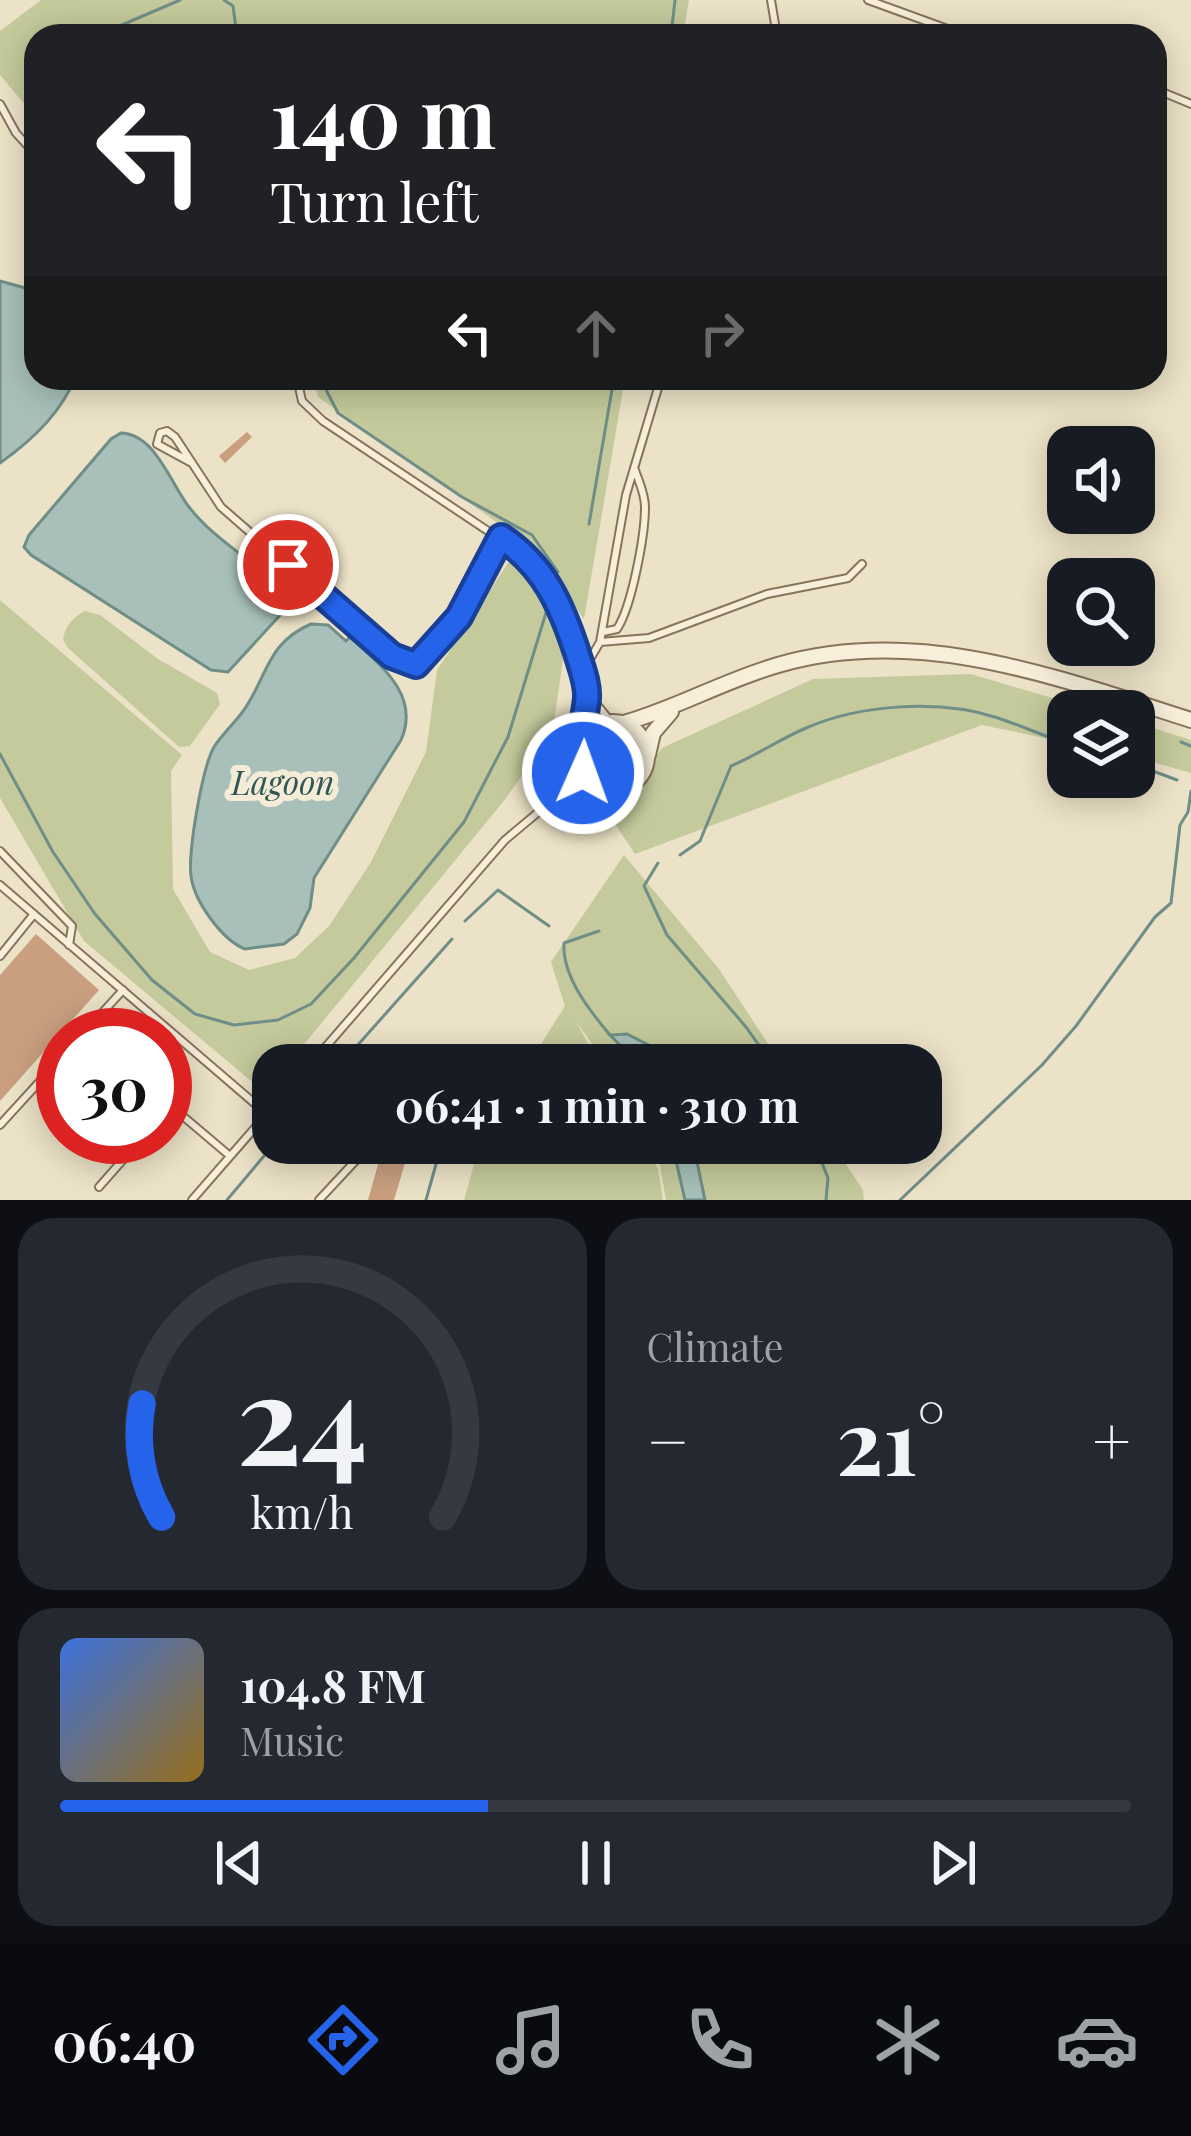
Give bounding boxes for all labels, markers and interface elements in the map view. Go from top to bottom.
text: 140 m [270,58,496,170]
icon: left [72,72,228,228]
text: Turn left [270,165,479,237]
icon: left [437,300,503,366]
icon: ahead [563,300,629,366]
icon: right [689,300,755,366]
map controls [1047,426,1155,798]
button: sound [1047,426,1155,534]
pin [237,514,339,616]
icon: arrive [255,532,321,598]
button: search [1047,558,1155,666]
button: layers [1047,690,1155,798]
position arrow [520,710,646,836]
water label: Lagoon [230,759,334,803]
speed limit sign: 30 [36,1008,192,1164]
text: 06:41 · 1 min · 310 m [395,1074,799,1134]
text: Climate [647,1320,784,1372]
text: 24 [237,1331,368,1497]
text: 21° [836,1379,945,1499]
text: − [647,1395,689,1483]
text: + [1092,1395,1131,1483]
text: km/h [251,1483,354,1540]
text: 104.8 FM [240,1654,426,1714]
text: Music [240,1714,344,1766]
icon: previous [206,1830,272,1896]
icon: pause [563,1830,629,1896]
icon: next [920,1830,986,1896]
icon: directions [301,1998,385,2082]
icon: music [489,1998,573,2082]
icon: phone [678,1998,762,2082]
icon: climate [866,1998,950,2082]
icon: car [1055,1998,1139,2082]
text: 06:40 [52,2004,196,2076]

